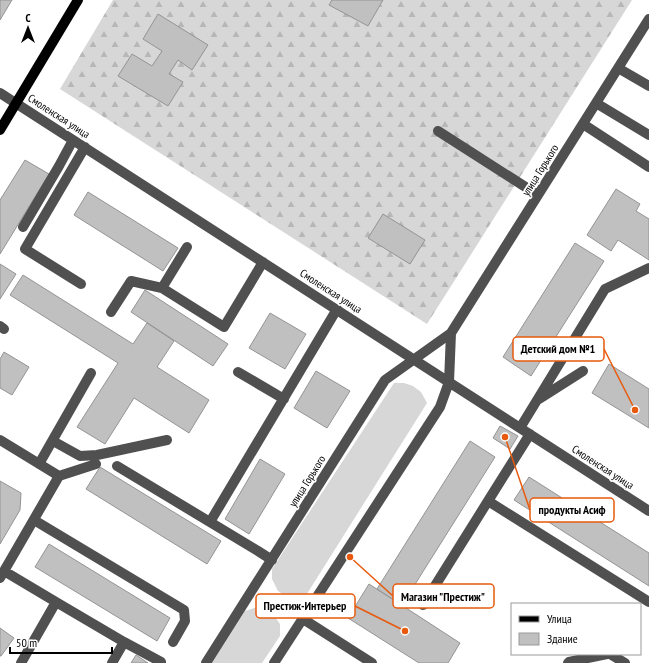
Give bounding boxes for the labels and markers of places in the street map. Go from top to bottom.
callout: Детский дом №1 [513,337,604,361]
callout: продукты Асиф [530,498,614,522]
callout: Магазин "Престиж" [393,584,494,608]
callout: Престиж-Интерьер [256,594,355,618]

